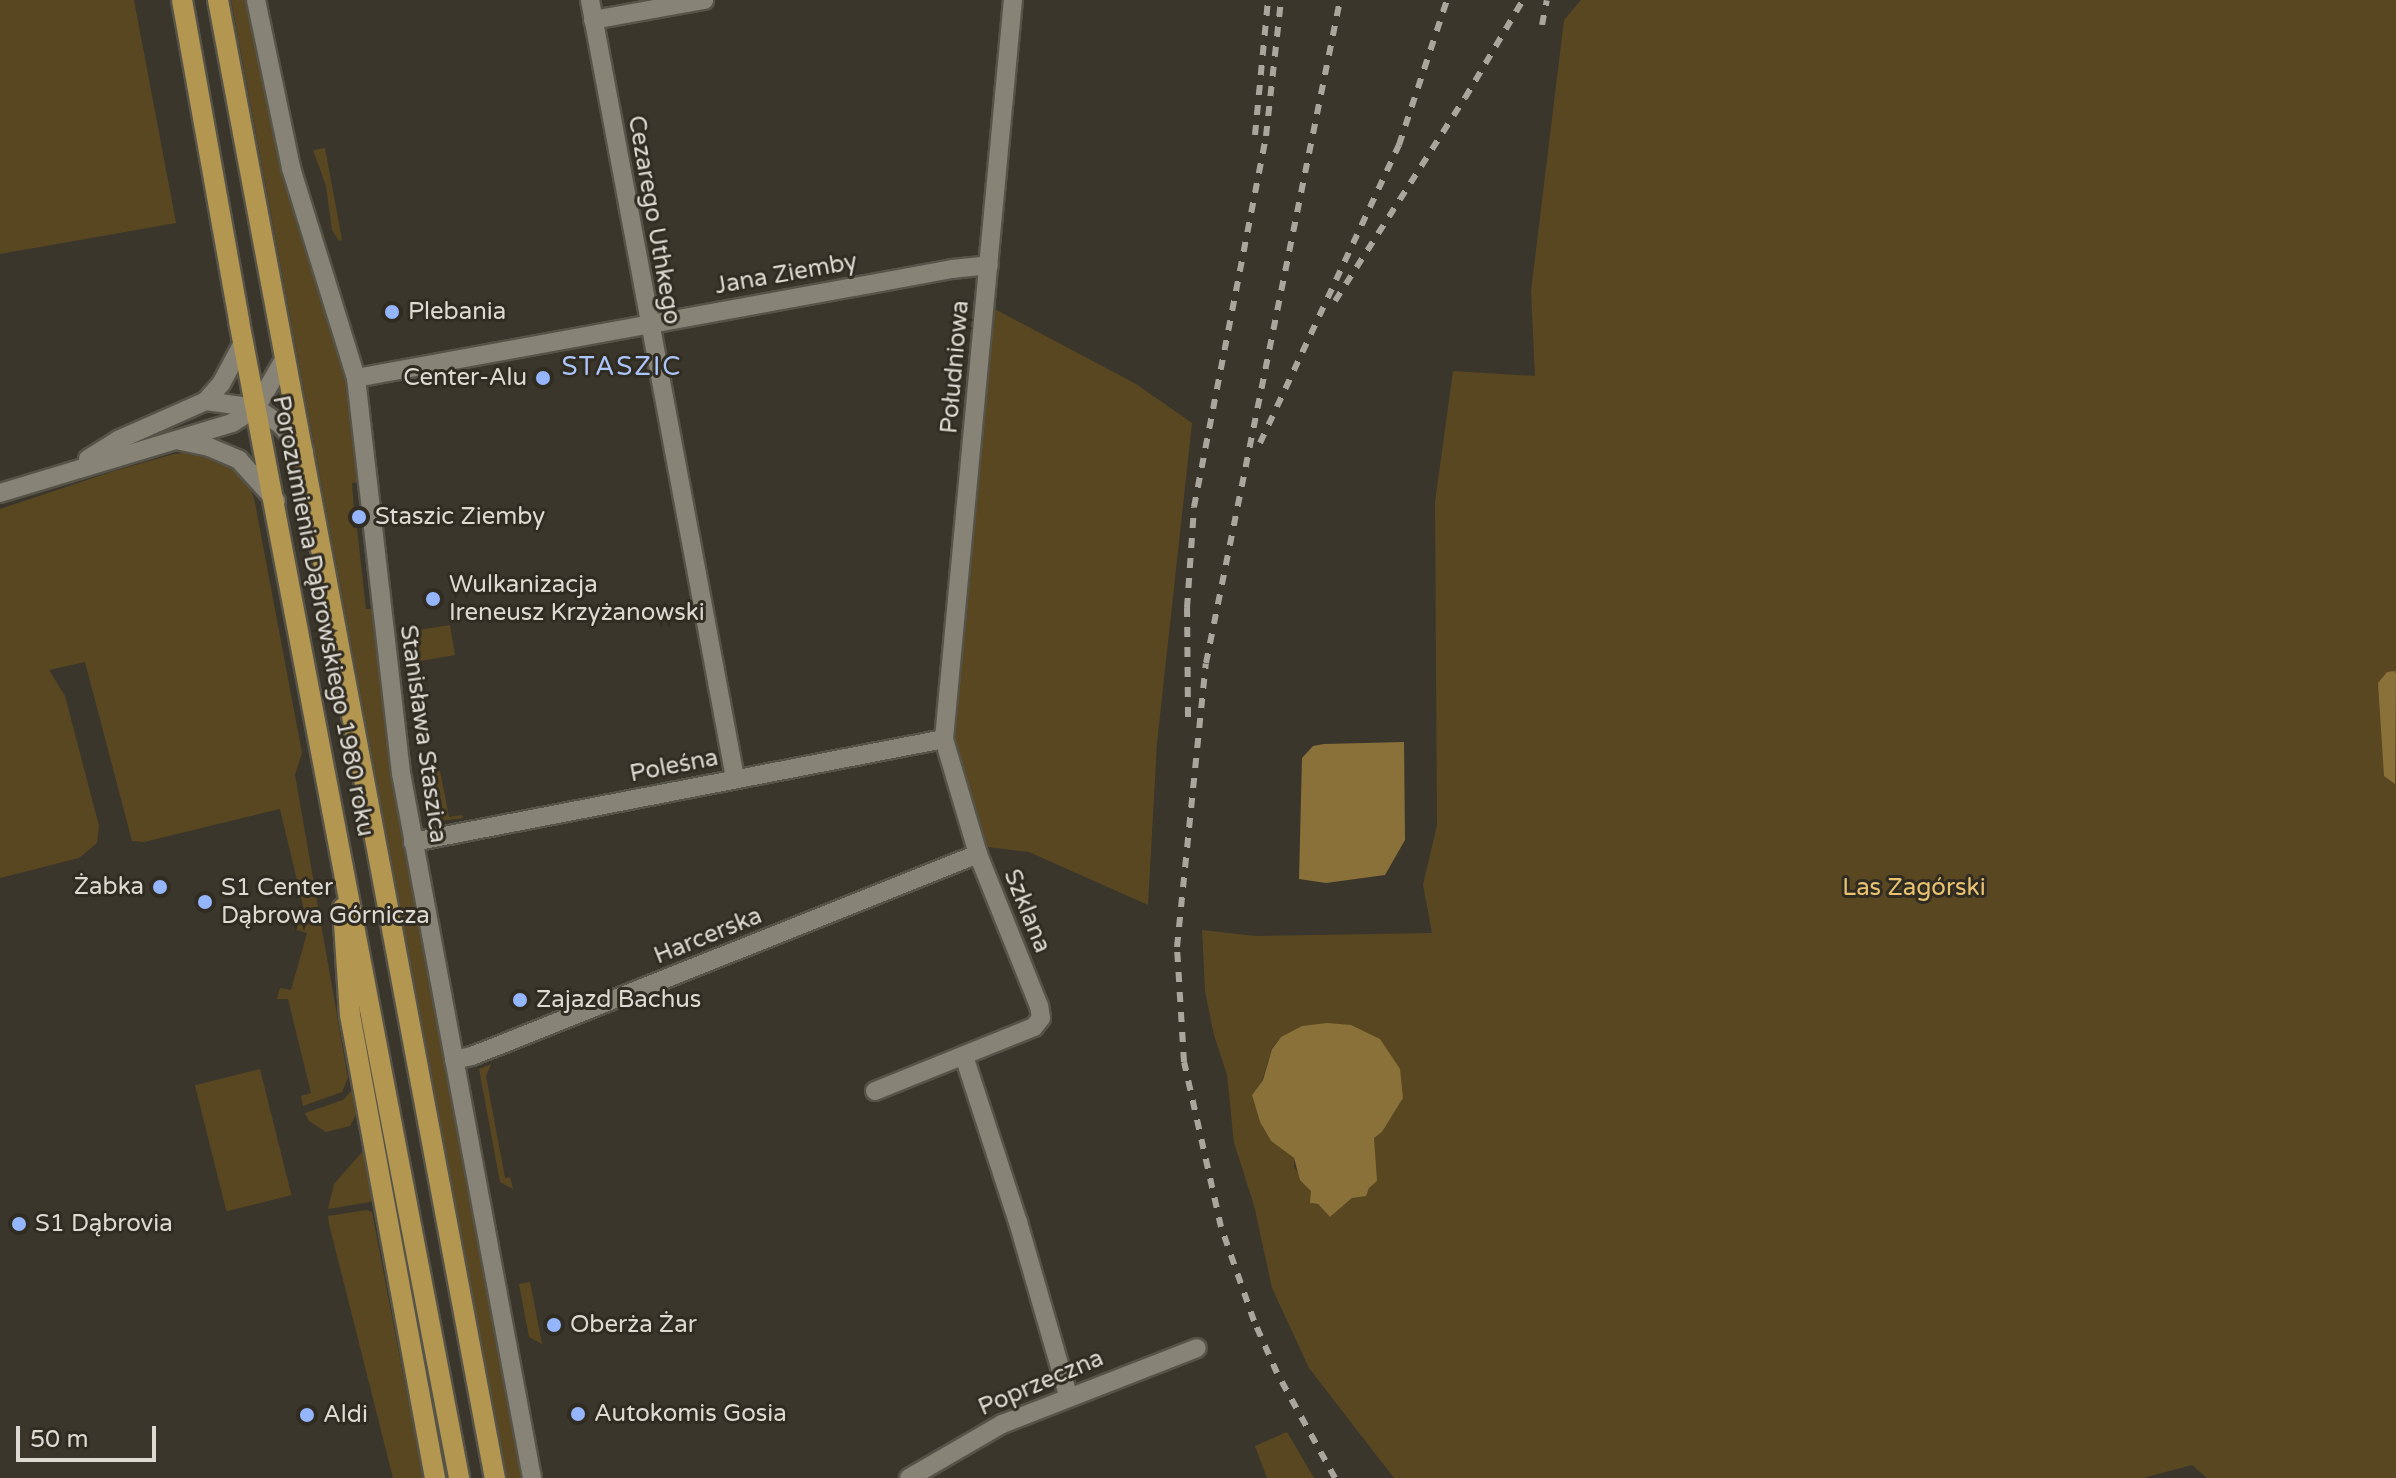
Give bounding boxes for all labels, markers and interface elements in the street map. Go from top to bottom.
street label: Cezarego Uthkego [621,113,687,327]
street label: Jana Ziemby [713,247,859,301]
place label: Plebania [408,298,506,326]
street label: Południowa [935,299,975,435]
marker: Plebania [383,303,401,321]
district label: STASZIC [562,351,682,383]
place label: Center-Alu [403,364,527,392]
marker: Center-Alu [534,369,552,387]
street label: Porozumienia Dąbrowskiego 1980 roku [266,393,380,839]
place label: Staszic Ziemby [375,503,545,531]
marker: Staszic Ziemby [350,508,368,526]
place label: Wulkanizacja Ireneusz Krzyżanowski [449,571,705,627]
marker: Wulkanizacja Ireneusz Krzyżanowski [424,590,442,608]
street label: Stanisława Staszica [393,623,453,845]
street label: Poleśna [627,743,721,789]
street label: Szklana [997,865,1057,957]
place label: Żabka [74,873,144,901]
place label: S1 Center Dąbrowa Górnicza [221,874,430,930]
park label: Las Zagórski [1842,874,1986,902]
marker: Żabka [151,878,169,896]
marker: S1 Center Dąbrowa Górnicza [196,893,214,911]
street label: Harcerska [650,901,766,971]
place label: Zajazd Bachus [536,986,701,1014]
marker: Zajazd Bachus [511,991,529,1009]
place label: S1 Dąbrovia [35,1210,173,1238]
marker: S1 Dąbrovia [10,1215,28,1233]
place label: Oberża Żar [570,1311,697,1339]
marker: Oberża Żar [545,1316,563,1334]
street label: Poprzeczna [974,1344,1108,1422]
place label: Autokomis Gosia [594,1400,787,1428]
place label: Aldi [323,1401,368,1429]
marker: Autokomis Gosia [569,1405,587,1423]
marker: Aldi [298,1406,316,1424]
scale bar [20,1410,160,1460]
text: 50 m [30,1425,88,1454]

